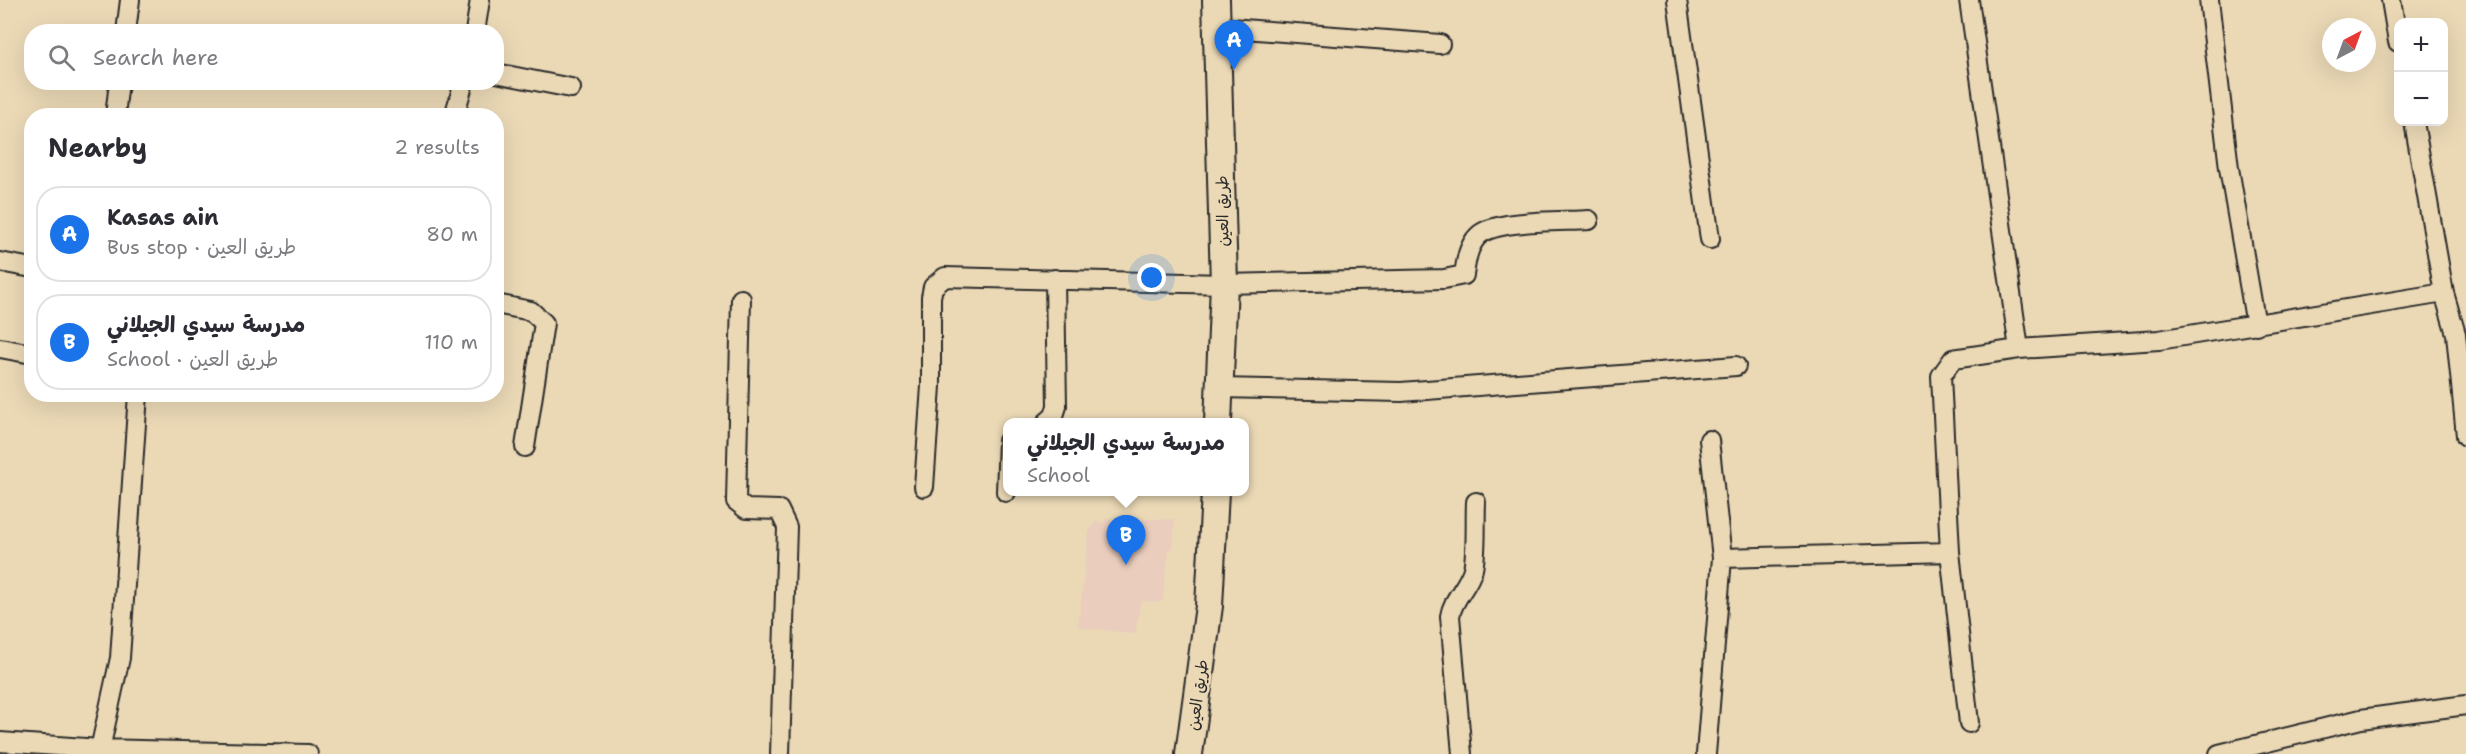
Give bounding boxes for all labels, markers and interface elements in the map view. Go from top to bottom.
north arrow [2322,18,2376,72]
map controls [2394,18,2448,126]
button: + [2394,18,2448,72]
pin: A [1214,20,1254,70]
search box [24,24,504,90]
icon: search [45,41,78,74]
text: Search here [93,43,219,72]
button: − [2394,72,2448,126]
text: Nearby [48,130,147,165]
text: 2 results [394,134,480,160]
street label: طريق العين [1211,175,1234,247]
text: Kasas ain [107,203,219,232]
text: A [62,221,77,247]
text: 80 m [426,221,478,247]
text: Bus stop · طريق العين [107,234,296,260]
your location [1137,263,1166,292]
text: مدرسة سيدي الجيلاني [107,310,305,339]
text: B [63,329,76,355]
text: 110 m [424,329,478,355]
text: School · طريق العين [107,346,278,372]
popup [1003,418,1249,496]
text: مدرسة سيدي الجيلاني [1027,428,1225,457]
text: School [1027,462,1090,488]
pin: B [1106,516,1146,565]
street label: طريق العين [1182,658,1213,732]

